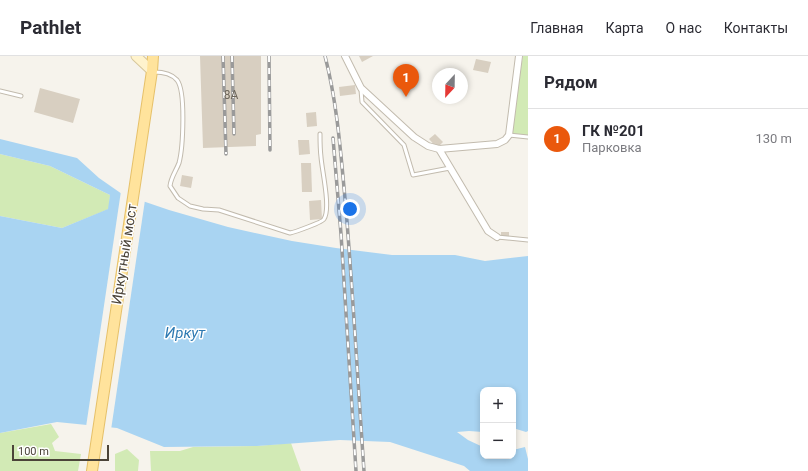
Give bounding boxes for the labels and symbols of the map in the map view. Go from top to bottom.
pin: 1 [393,64,419,97]
north arrow [432,68,468,104]
house number: 8А [224,88,238,102]
your location [340,199,360,219]
street label: Иркутный мост [108,202,140,305]
water label: Иркут [165,324,206,342]
scale bar [12,443,109,462]

